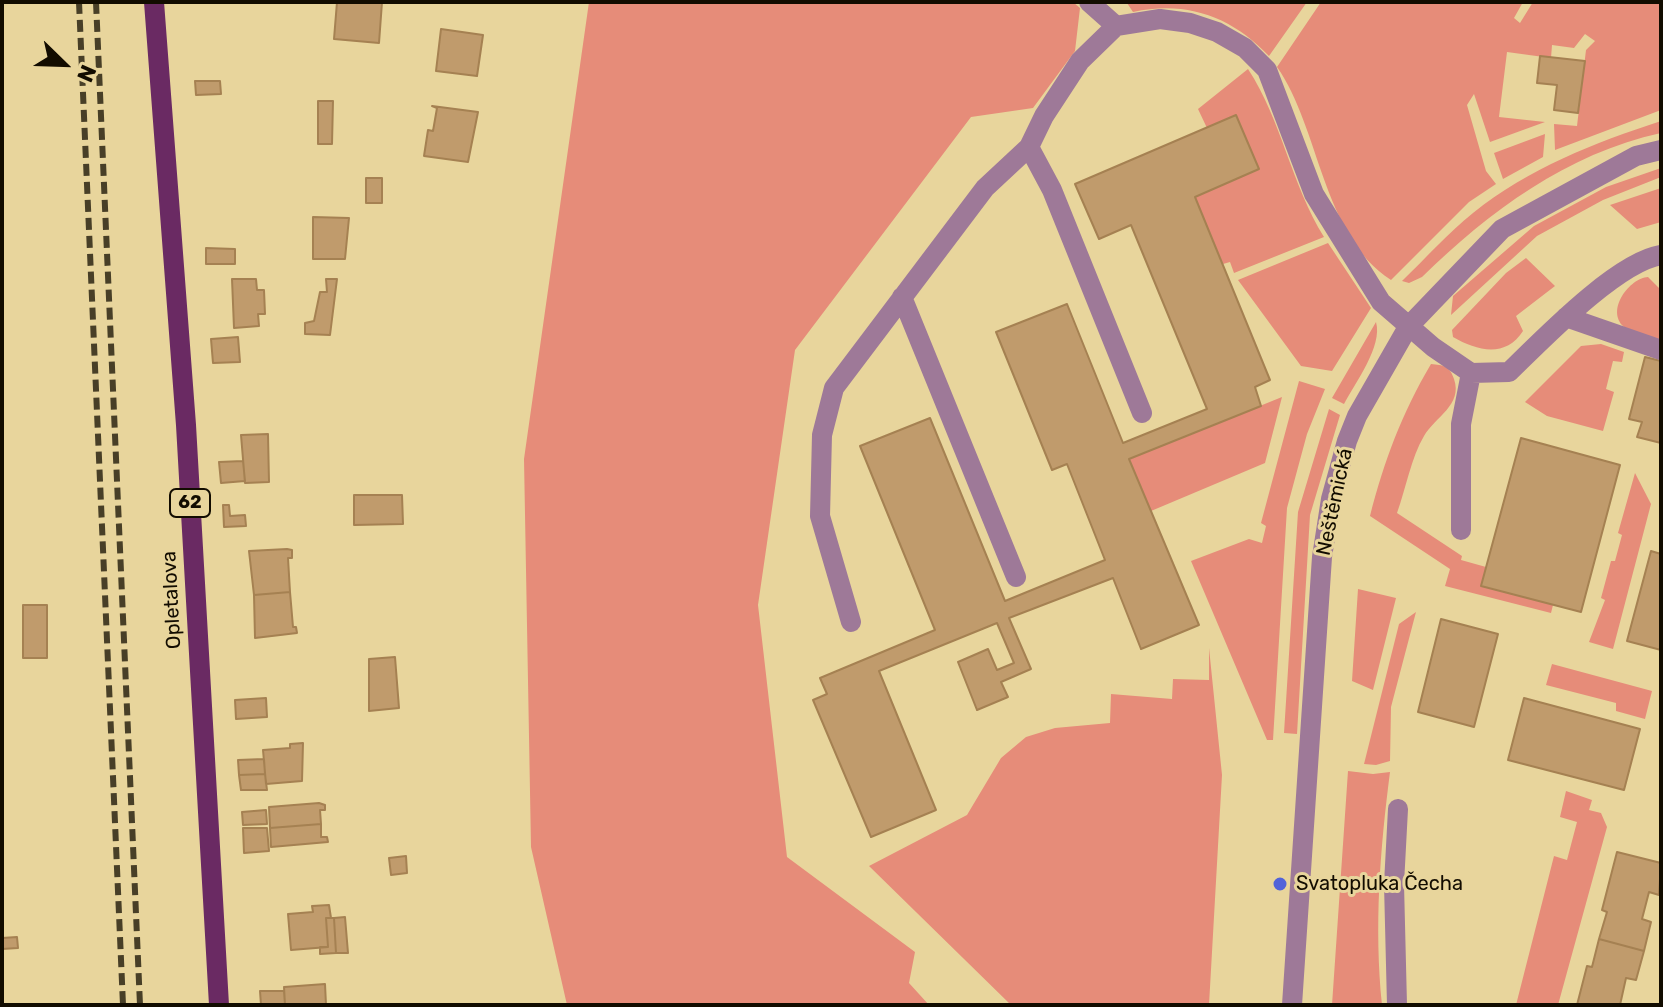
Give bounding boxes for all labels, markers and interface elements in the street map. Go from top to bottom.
north arrow [24,24,104,104]
text: N [71,61,102,86]
street label: Neštěmická [1312,446,1358,558]
road number: 62 [170,489,210,517]
street label: Opletalova [157,550,187,650]
place label: Svatopluka Čecha [1296,872,1463,896]
marker: Svatopluka Čecha [1271,875,1289,893]

